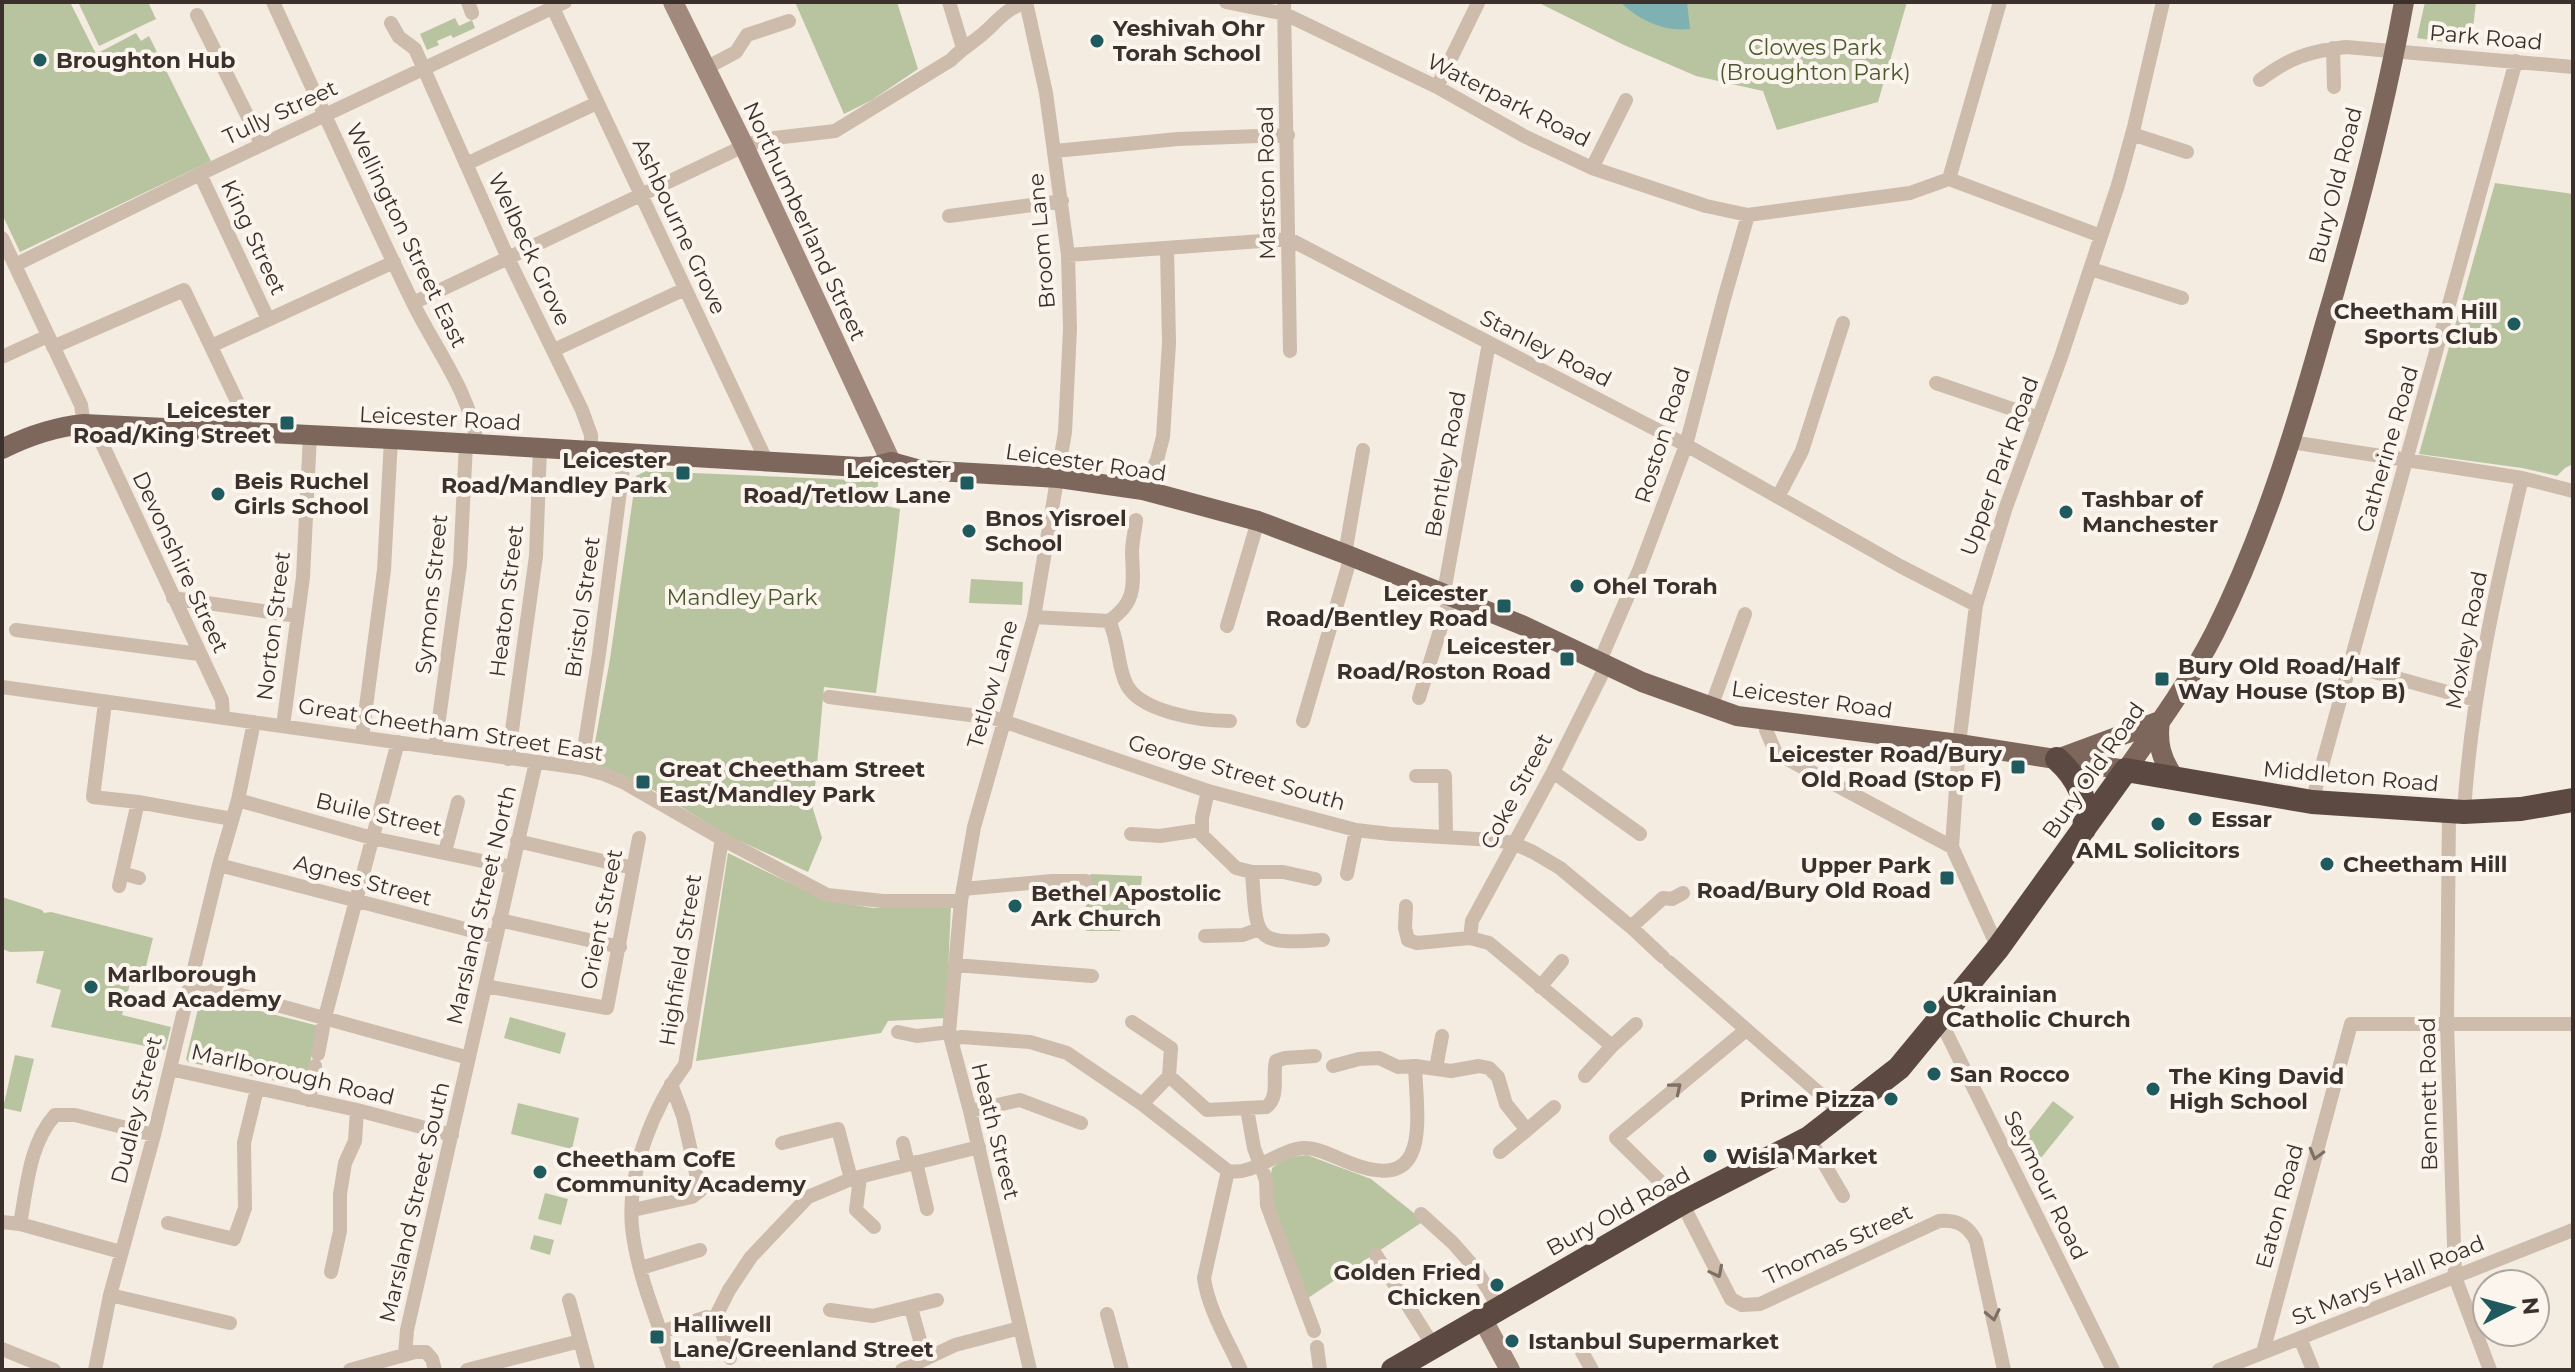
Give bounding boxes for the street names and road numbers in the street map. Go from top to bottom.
street label: Park Road [2428,19,2544,56]
street label: Waterpark Road [1423,48,1595,153]
street label: Tully Street [219,74,342,151]
street label: Northumberland Street [737,97,872,345]
street label: Bury Old Road [2303,104,2368,266]
street label: Marston Road [1252,106,1281,260]
street label: Wellington Street East [340,118,473,352]
street label: Ashbourne Grove [627,134,732,319]
street label: Welbeck Grove [482,168,577,330]
street label: Broom Lane [1022,172,1061,310]
street label: King Street [215,175,292,299]
street label: Stanley Road [1475,304,1616,393]
street label: Catherine Road [2351,363,2424,535]
street label: Roston Road [1629,364,1696,506]
street label: Upper Park Road [1955,373,2044,559]
street label: Bentley Road [1419,389,1472,539]
street label: Leicester Road [358,401,522,436]
street label: Leicester Road [1004,438,1168,487]
street label: Devonshire Street [127,467,234,657]
street label: Symons Street [410,513,453,675]
street label: Heaton Street [484,523,529,679]
street label: Bristol Street [559,535,606,679]
street label: Norton Street [251,550,296,702]
street label: Moxley Road [2440,569,2493,712]
street label: Tetlow Lane [961,617,1024,751]
street label: Leicester Road [1730,675,1894,724]
street label: Great Cheetham Street East [296,692,605,767]
street label: Bury Old Road [2036,697,2150,844]
street label: George Street South [1125,729,1349,816]
street label: Coke Street [1475,729,1558,854]
street label: Middleton Road [2262,755,2440,798]
street label: Marsland Street North [441,783,522,1027]
street label: Buile Street [313,787,445,842]
street label: Orient Street [575,847,628,992]
street label: Agnes Street [291,849,435,912]
street label: Highfield Street [654,872,707,1048]
street label: Bennett Road [2414,1017,2443,1171]
street label: Dudley Street [105,1033,168,1187]
street label: Marlborough Road [189,1038,397,1111]
street label: Heath Street [965,1060,1026,1202]
street label: Marsland Street South [374,1079,455,1325]
street label: Seymour Road [1998,1106,2093,1264]
street label: Eaton Road [2250,1141,2309,1271]
street label: Bury Old Road [1542,1161,1695,1262]
street label: Thomas Street [1760,1198,1917,1291]
street label: St Marys Hall Road [2288,1230,2488,1331]

